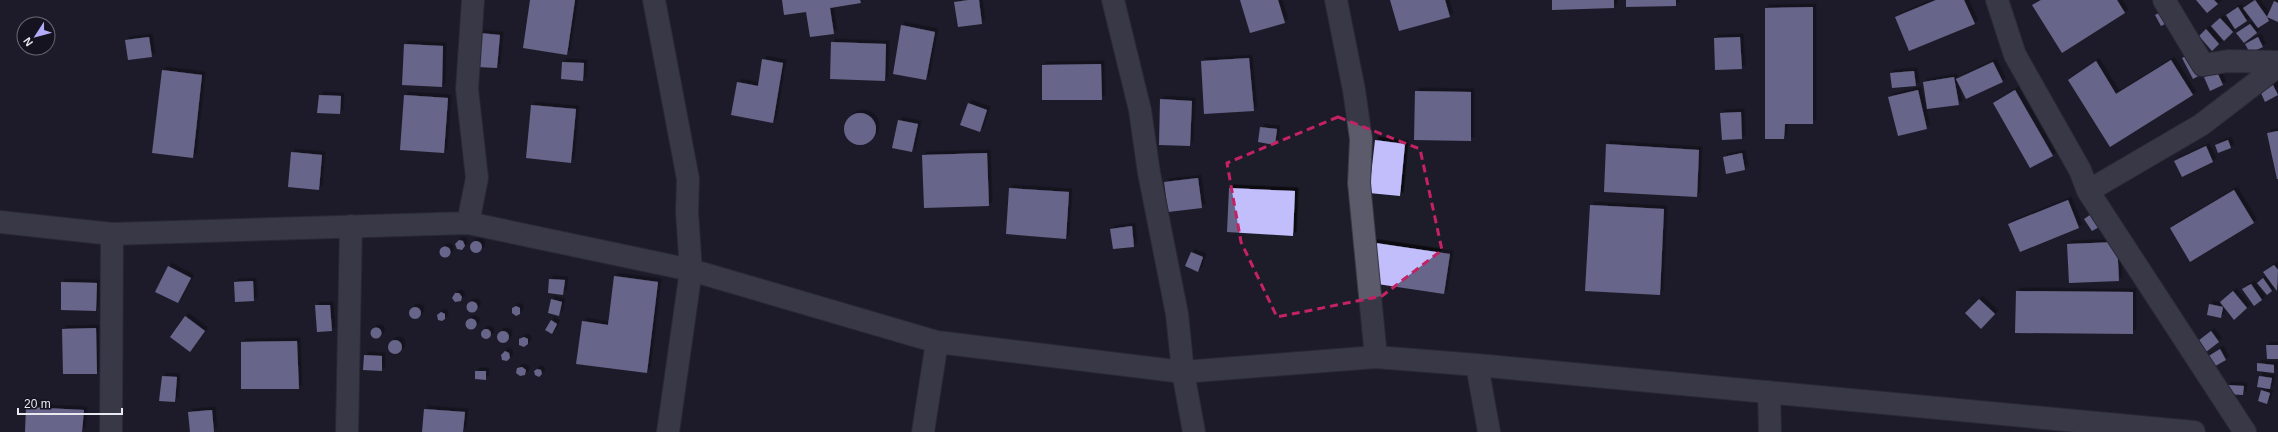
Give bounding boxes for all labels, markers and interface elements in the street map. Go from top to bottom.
north arrow [16,16,56,56]
text: N [21,35,35,49]
scale bar [18,390,122,416]
text: 20 m [24,397,51,411]

